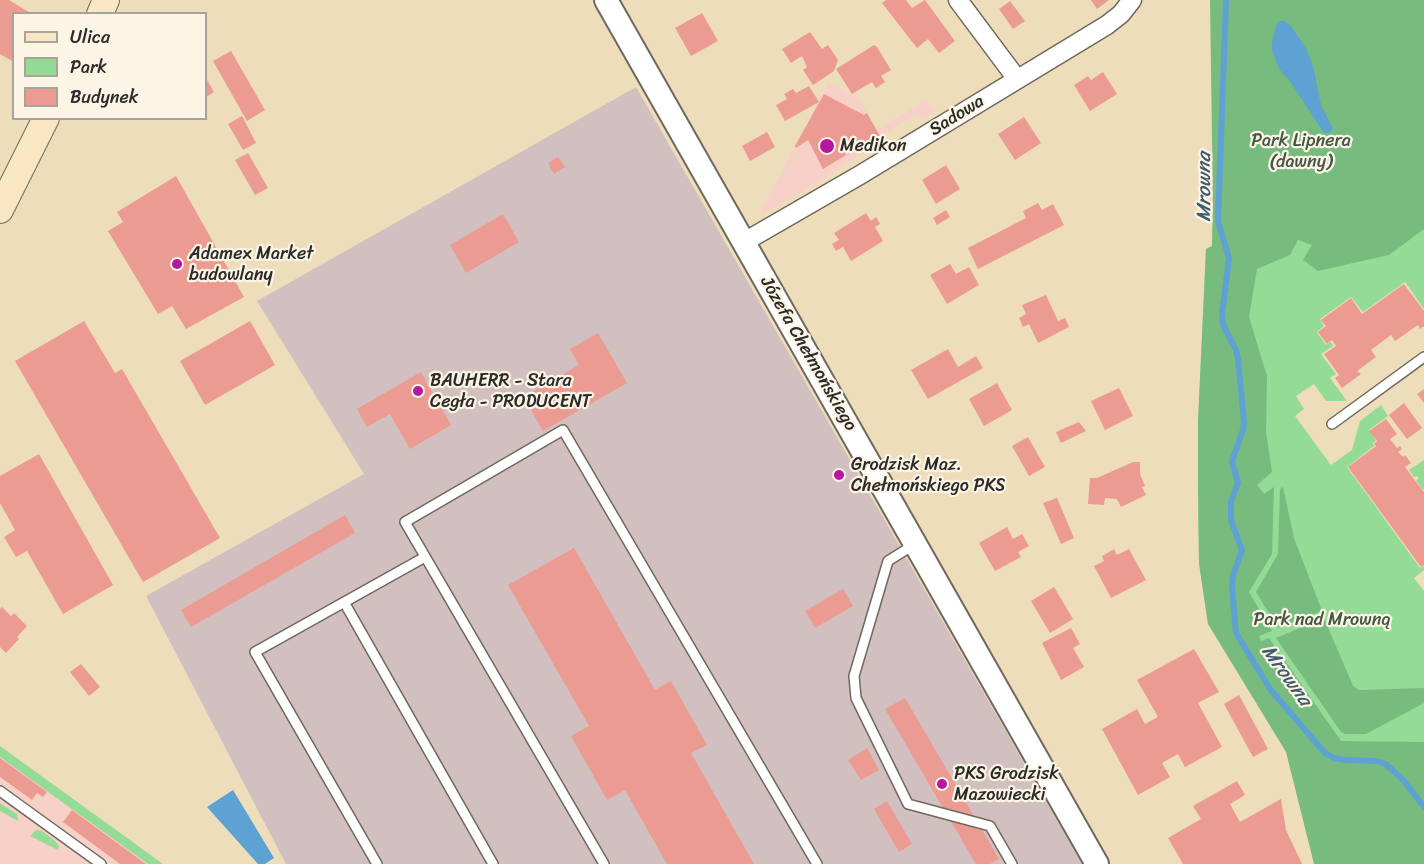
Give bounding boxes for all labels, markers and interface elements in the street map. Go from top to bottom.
legend [12,12,207,120]
text: Ulica [70,21,110,53]
text: Park [70,51,107,83]
text: Budynek [70,81,138,113]
street label: Sadowa [926,91,988,141]
park label: Park Lipnera (dawny) [1251,130,1351,172]
place label: Medikon [840,135,907,157]
marker: Medikon [818,137,836,155]
water label: Mrowna [1193,152,1217,222]
place label: Adamex Market budowlany [189,243,313,286]
marker: Adamex Market budowlany [170,257,184,271]
street label: Józefa Chełmońskiego [755,273,861,435]
place label: BAUHERR - Stara Cegła - PRODUCENT [430,370,591,412]
marker: BAUHERR - Stara Cegła - PRODUCENT [411,384,425,398]
place label: Grodzisk Maz. Chełmońskiego PKS [851,454,1005,496]
marker: Grodzisk Maz. Chełmońskiego PKS [832,468,846,482]
park label: Park nad Mrowną [1254,609,1390,631]
water label: Mrowna [1256,641,1316,711]
place label: PKS Grodzisk Mazowiecki [954,763,1059,806]
marker: PKS Grodzisk Mazowiecki [935,777,949,791]

